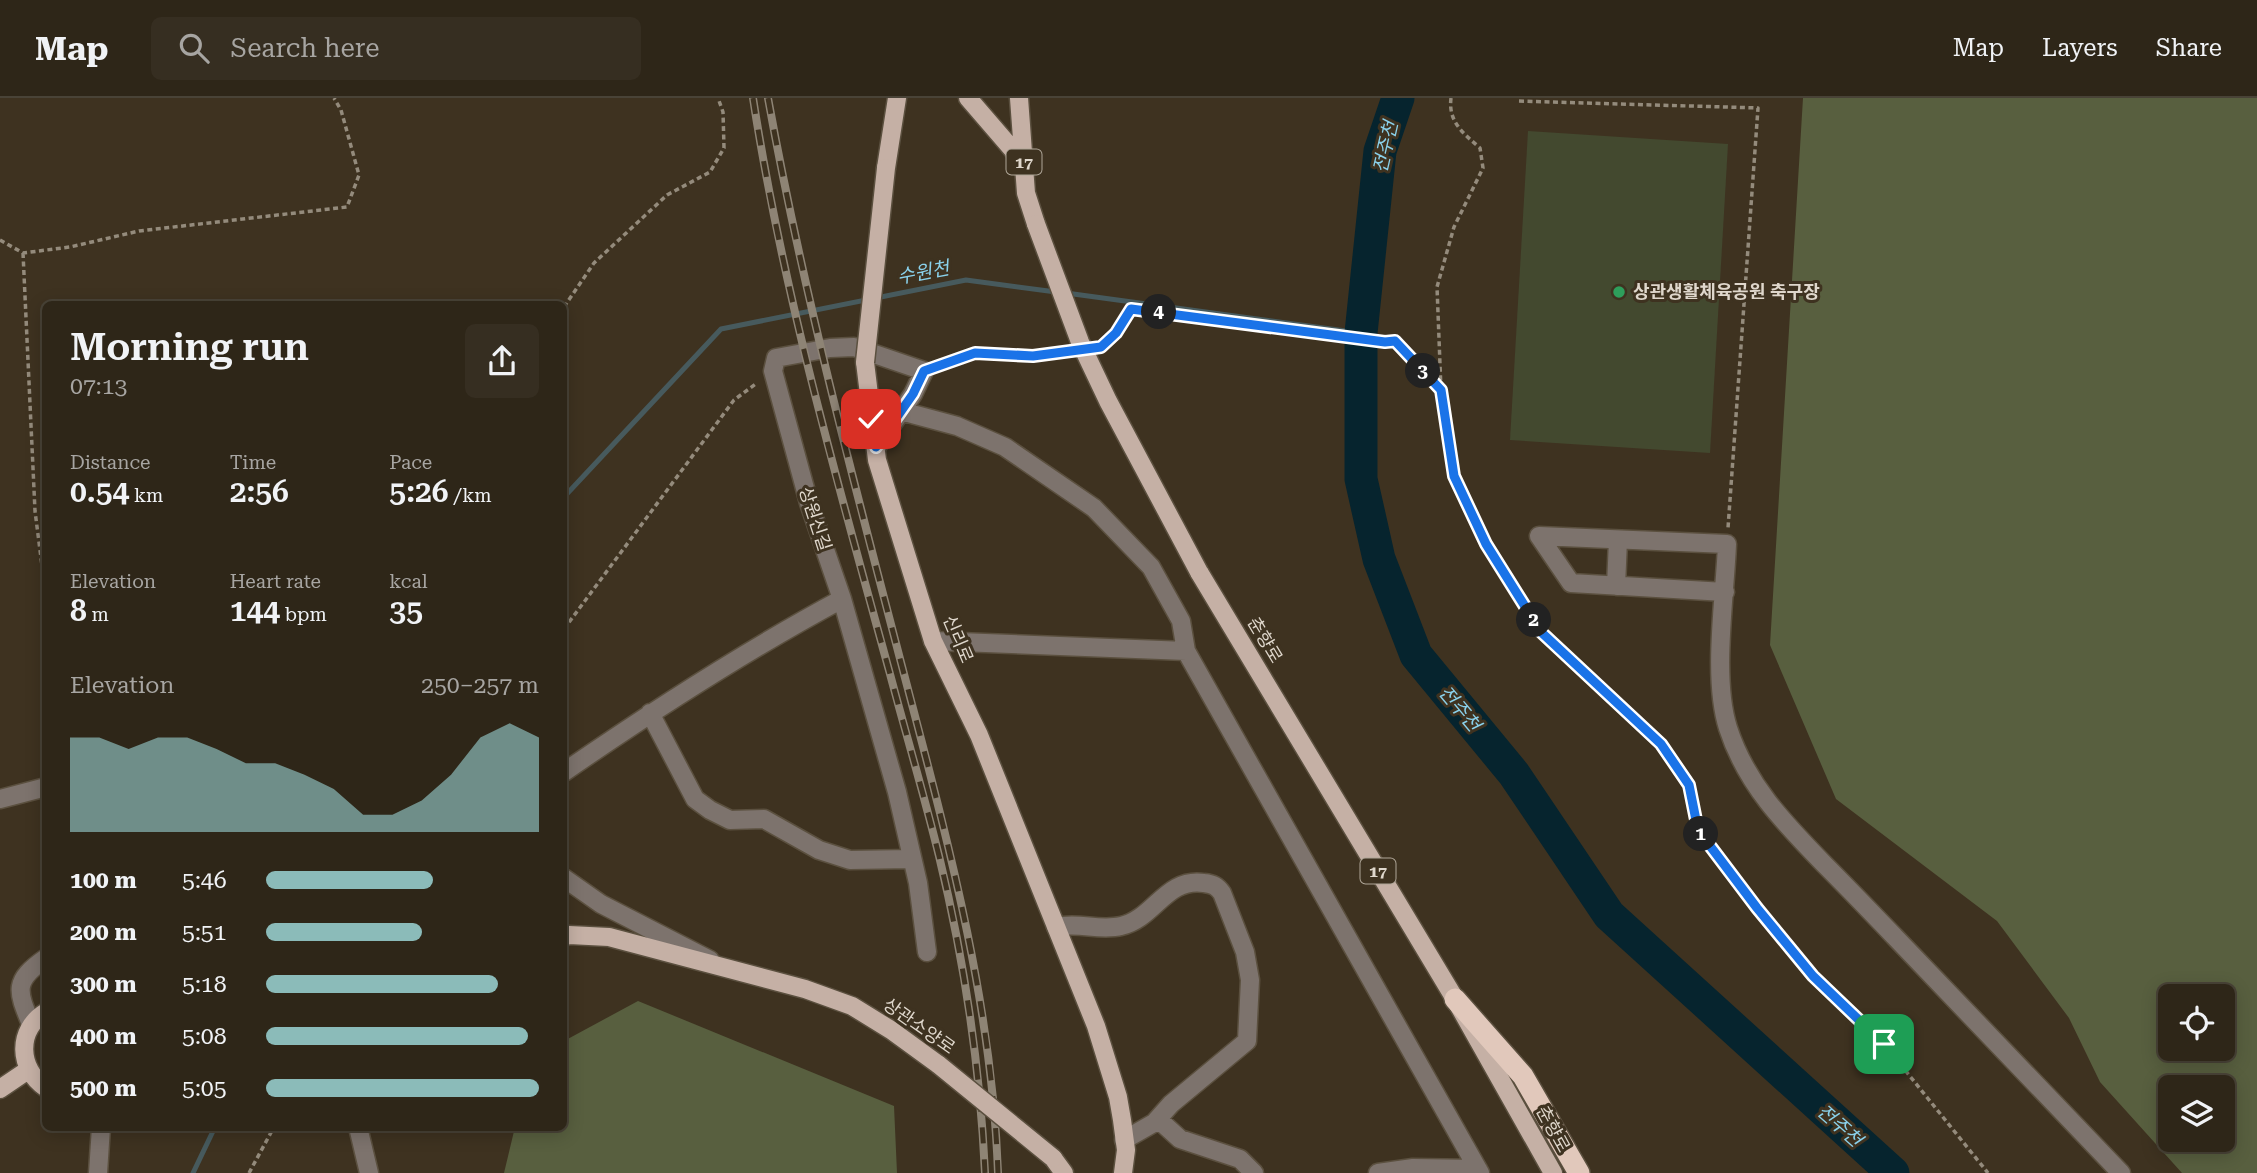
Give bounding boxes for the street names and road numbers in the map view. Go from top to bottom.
road number: 17 [1006,150,1042,174]
street label: 상원신길 [795,484,836,554]
street label: 신리로 [939,612,978,666]
street label: 춘향로 [1244,613,1287,666]
road number: 17 [1360,858,1396,884]
street label: 상관소양로 [879,993,959,1058]
street label: 춘향로 [1532,1102,1575,1156]

